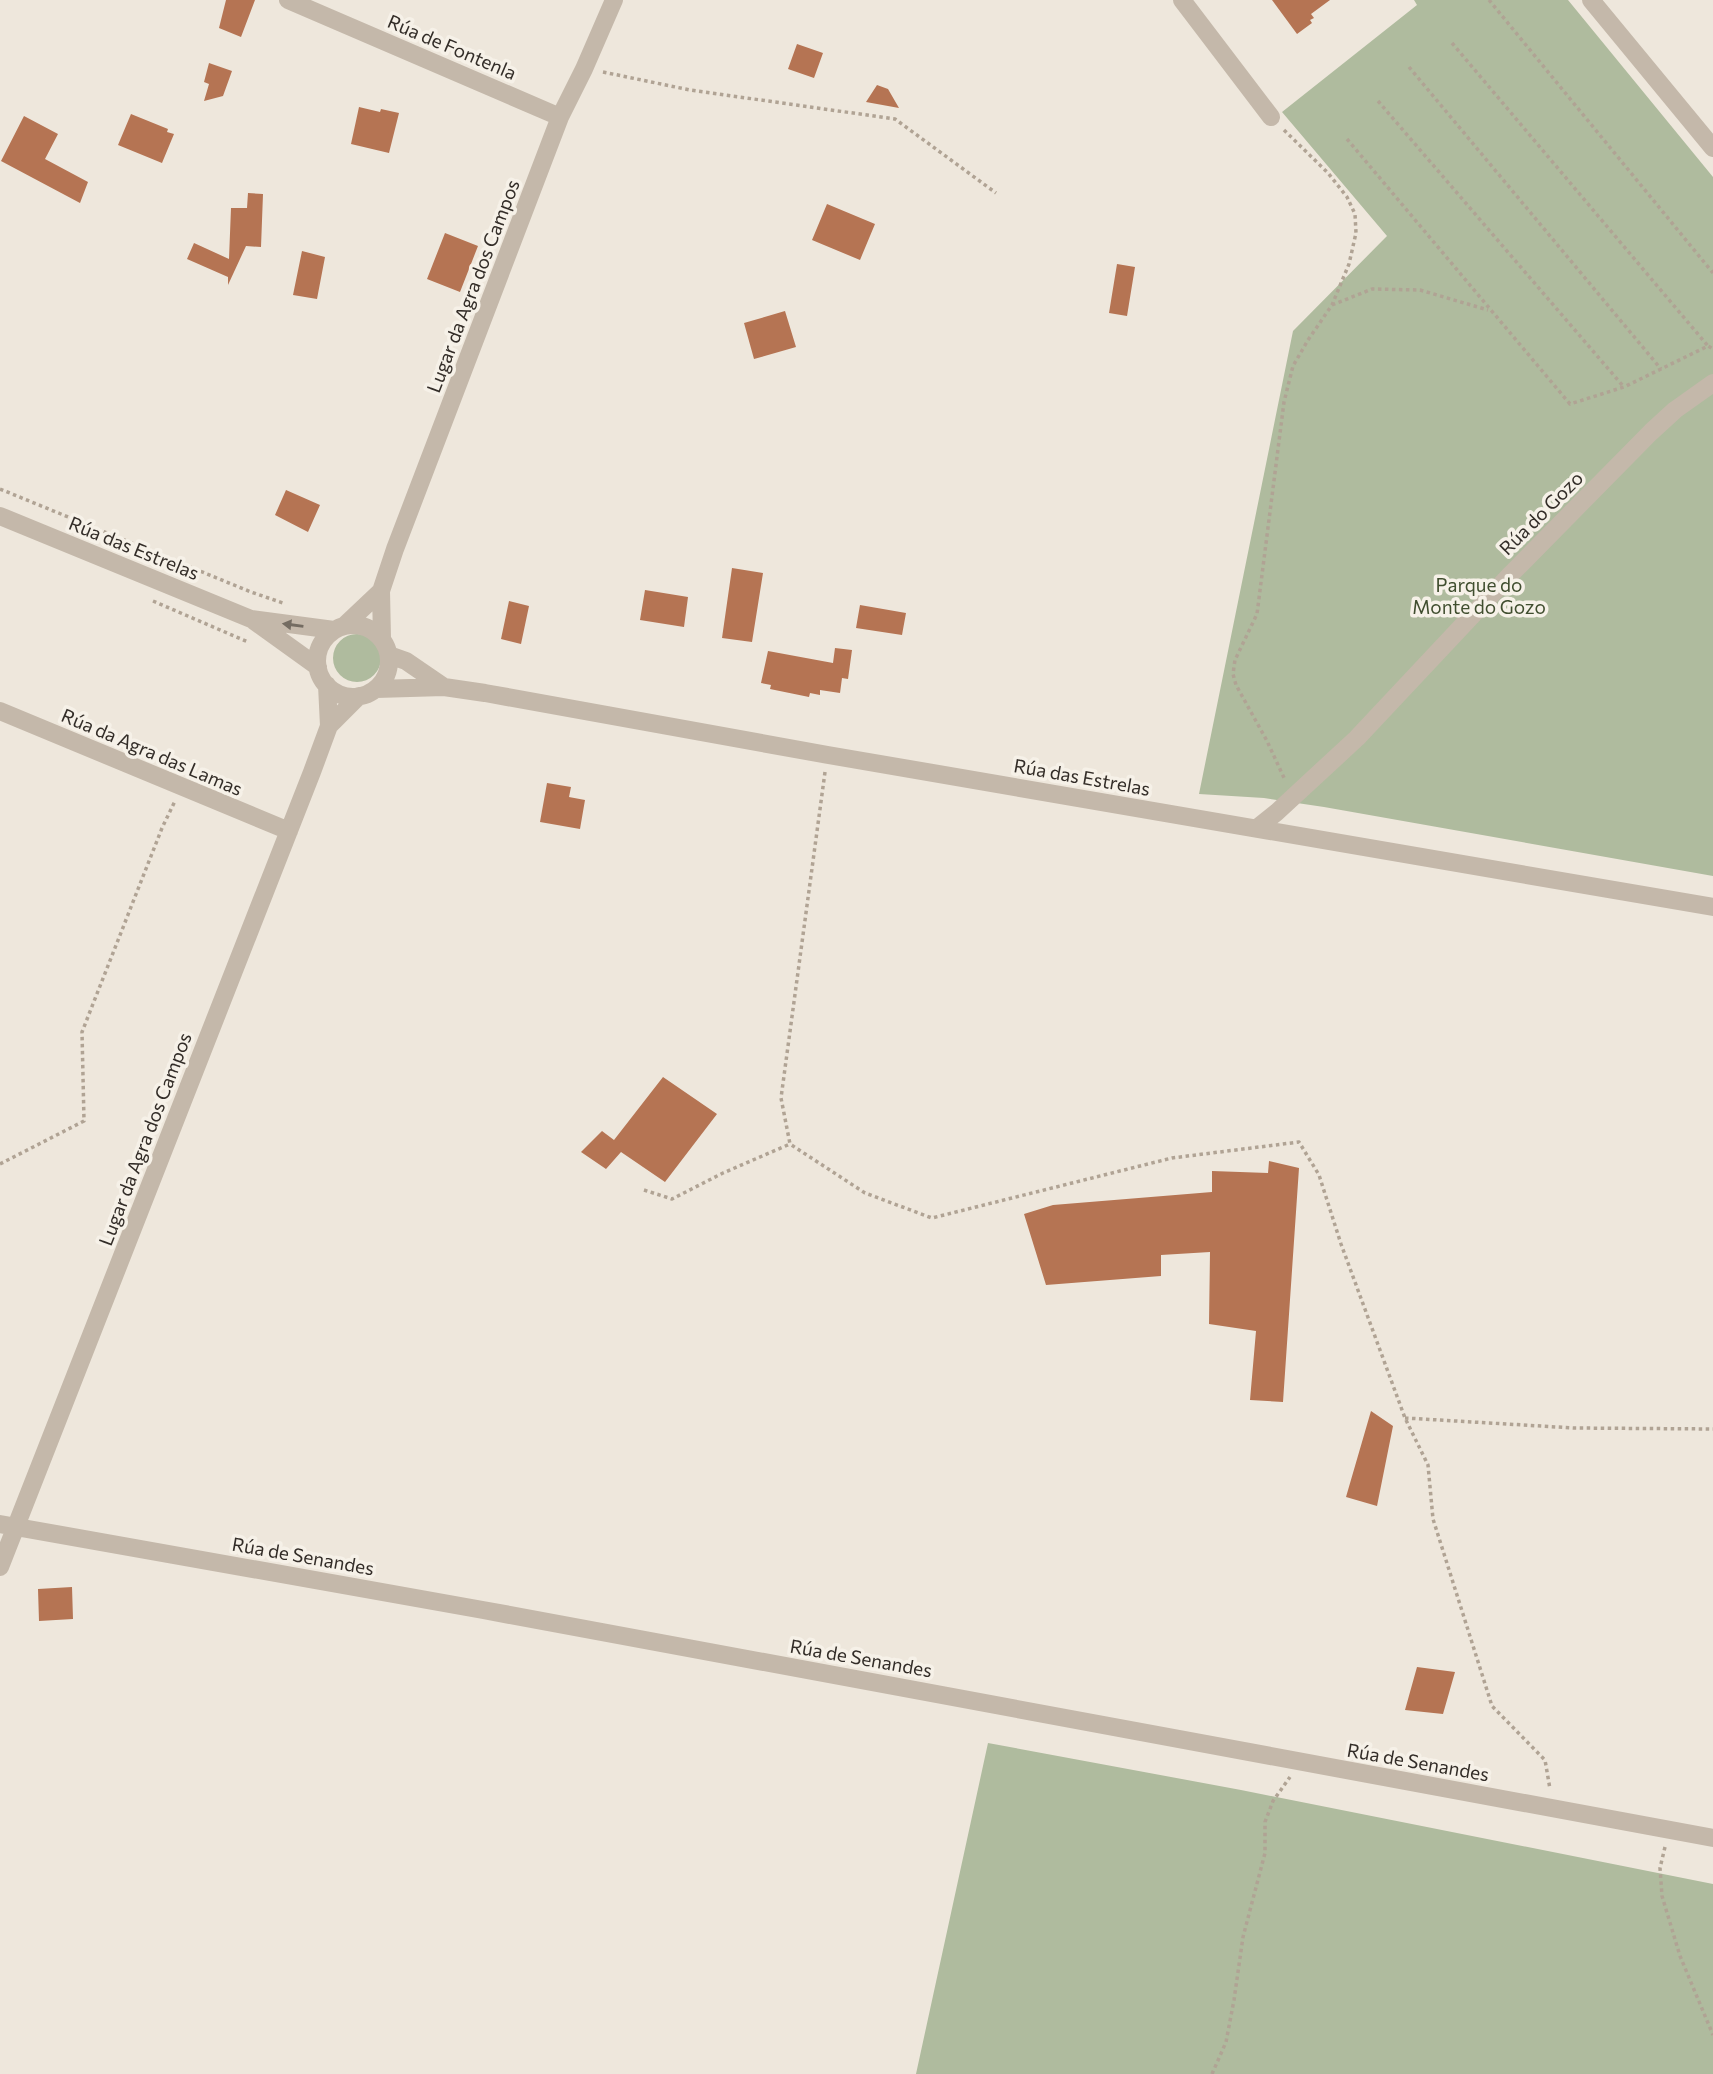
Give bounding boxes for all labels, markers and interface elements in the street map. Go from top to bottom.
street label: Rúa de Fontenla [384,9,520,84]
street label: Lugar da Agra dos Campos [421,176,524,396]
street label: Rúa do Gozo [1494,466,1587,559]
street label: Rúa das Estrelas [66,511,203,584]
park label: Parque do Monte do Gozo [1412,573,1546,618]
one-way arrow [282,619,304,630]
street label: Rúa da Agra das Lamas [58,703,246,800]
street label: Rúa das Estrelas [1012,753,1152,800]
street label: Lugar da Agra dos Campos [93,1029,196,1249]
street label: Rúa de Senandes [230,1532,376,1579]
street label: Rúa de Senandes [788,1634,934,1681]
street label: Rúa de Senandes [1345,1738,1491,1785]

